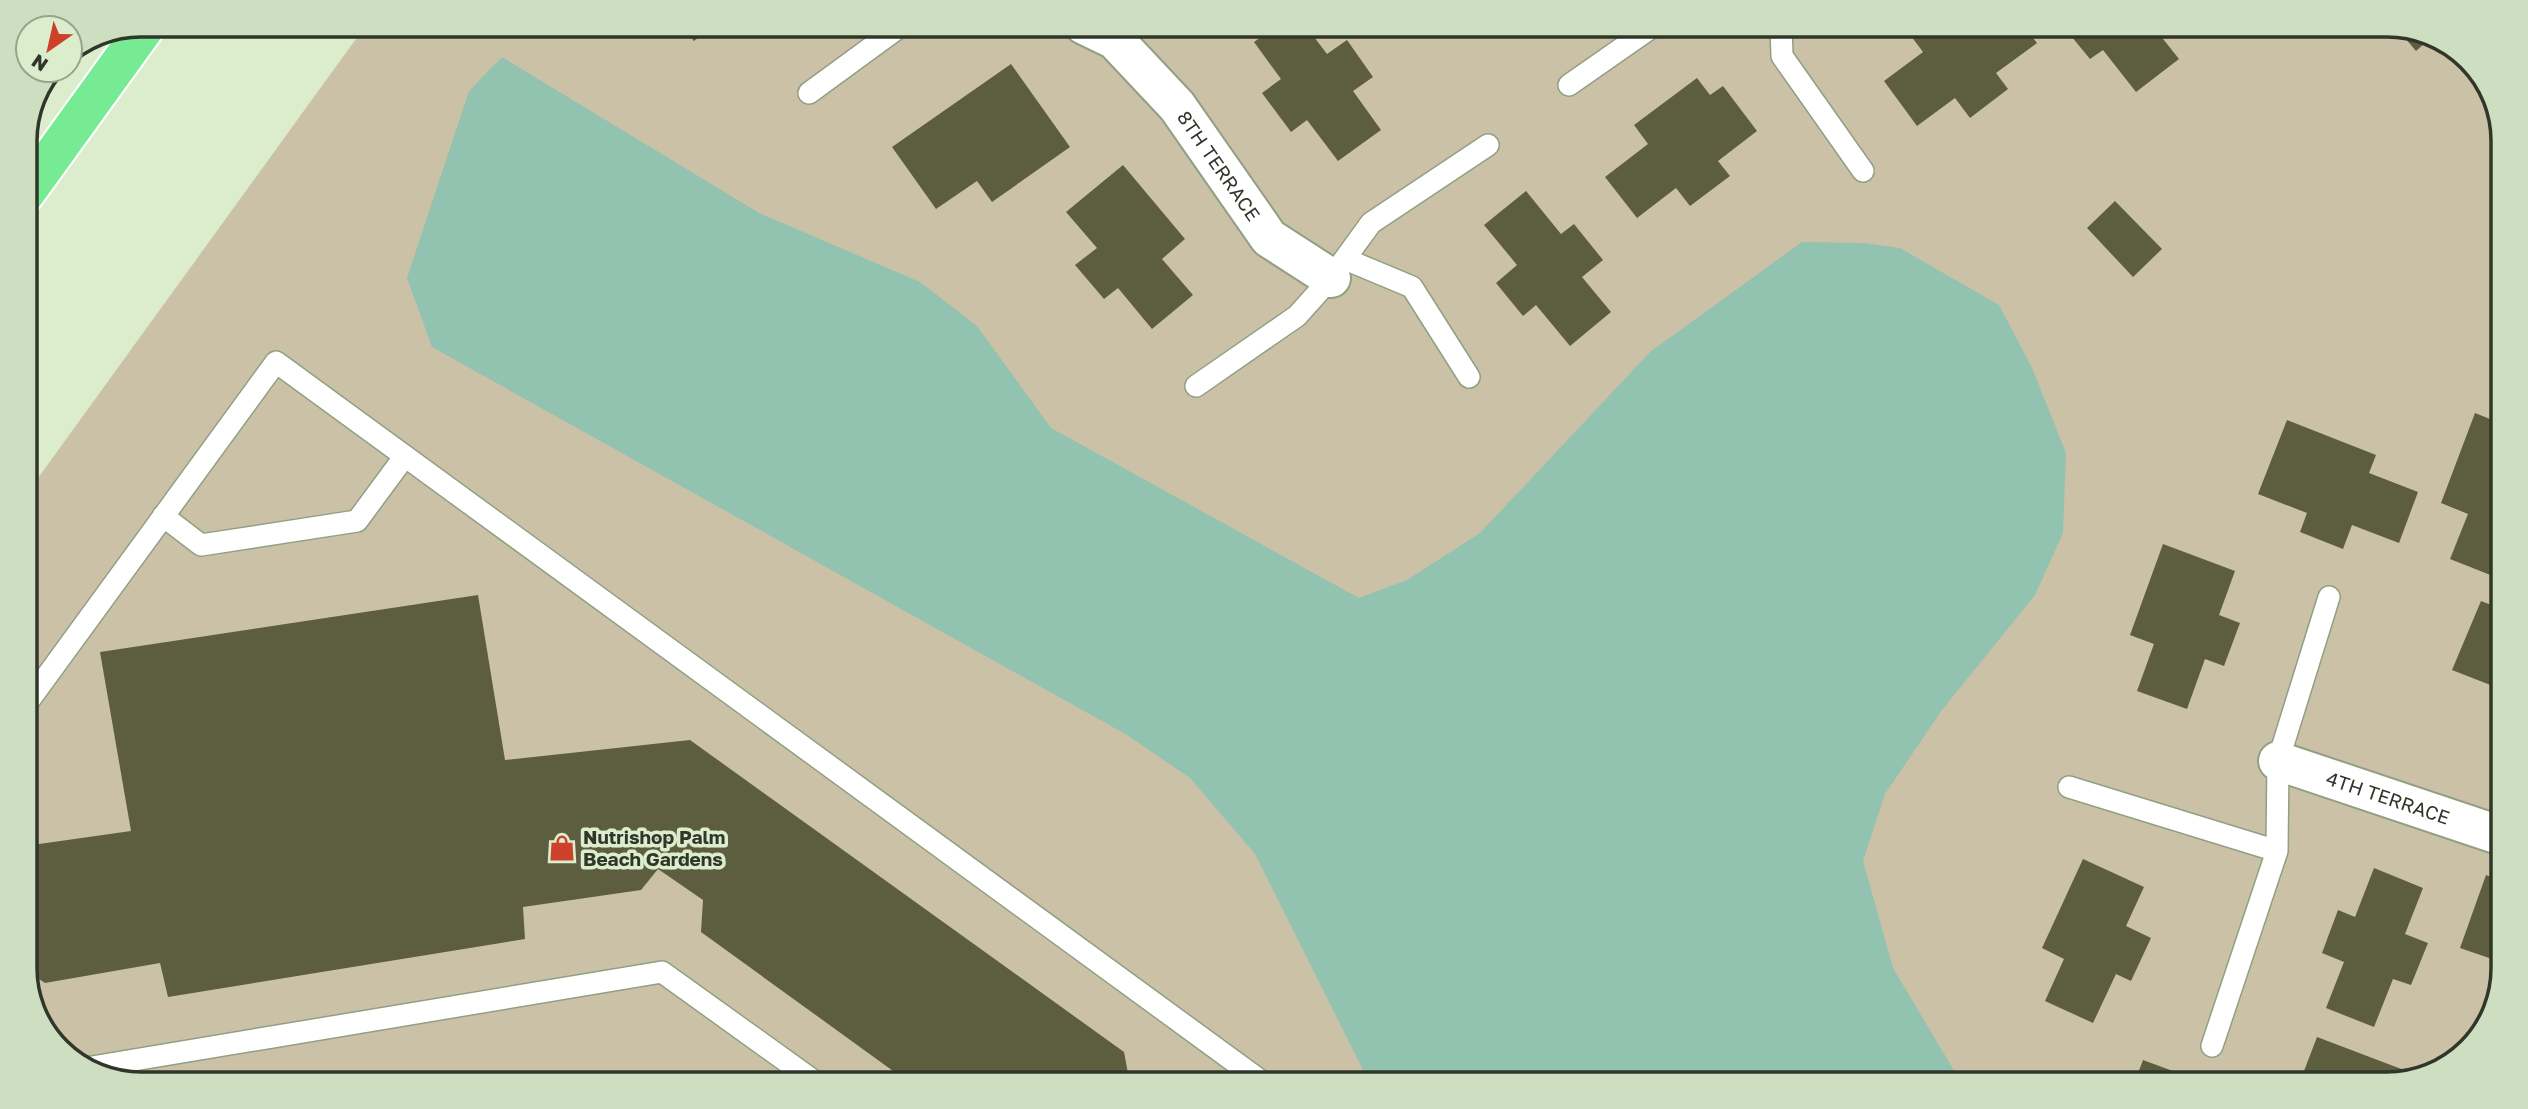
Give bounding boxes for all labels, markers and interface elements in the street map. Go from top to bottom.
north arrow [14,14,84,84]
text: N [27,50,52,77]
street label: 8TH TERRACE [1173,106,1265,225]
street label: 4TH TERRACE [2323,766,2453,829]
place label: Nutrishop Palm Beach Gardens [583,825,725,870]
shop icon: Nutrishop Palm Beach Gardens [547,833,577,863]

